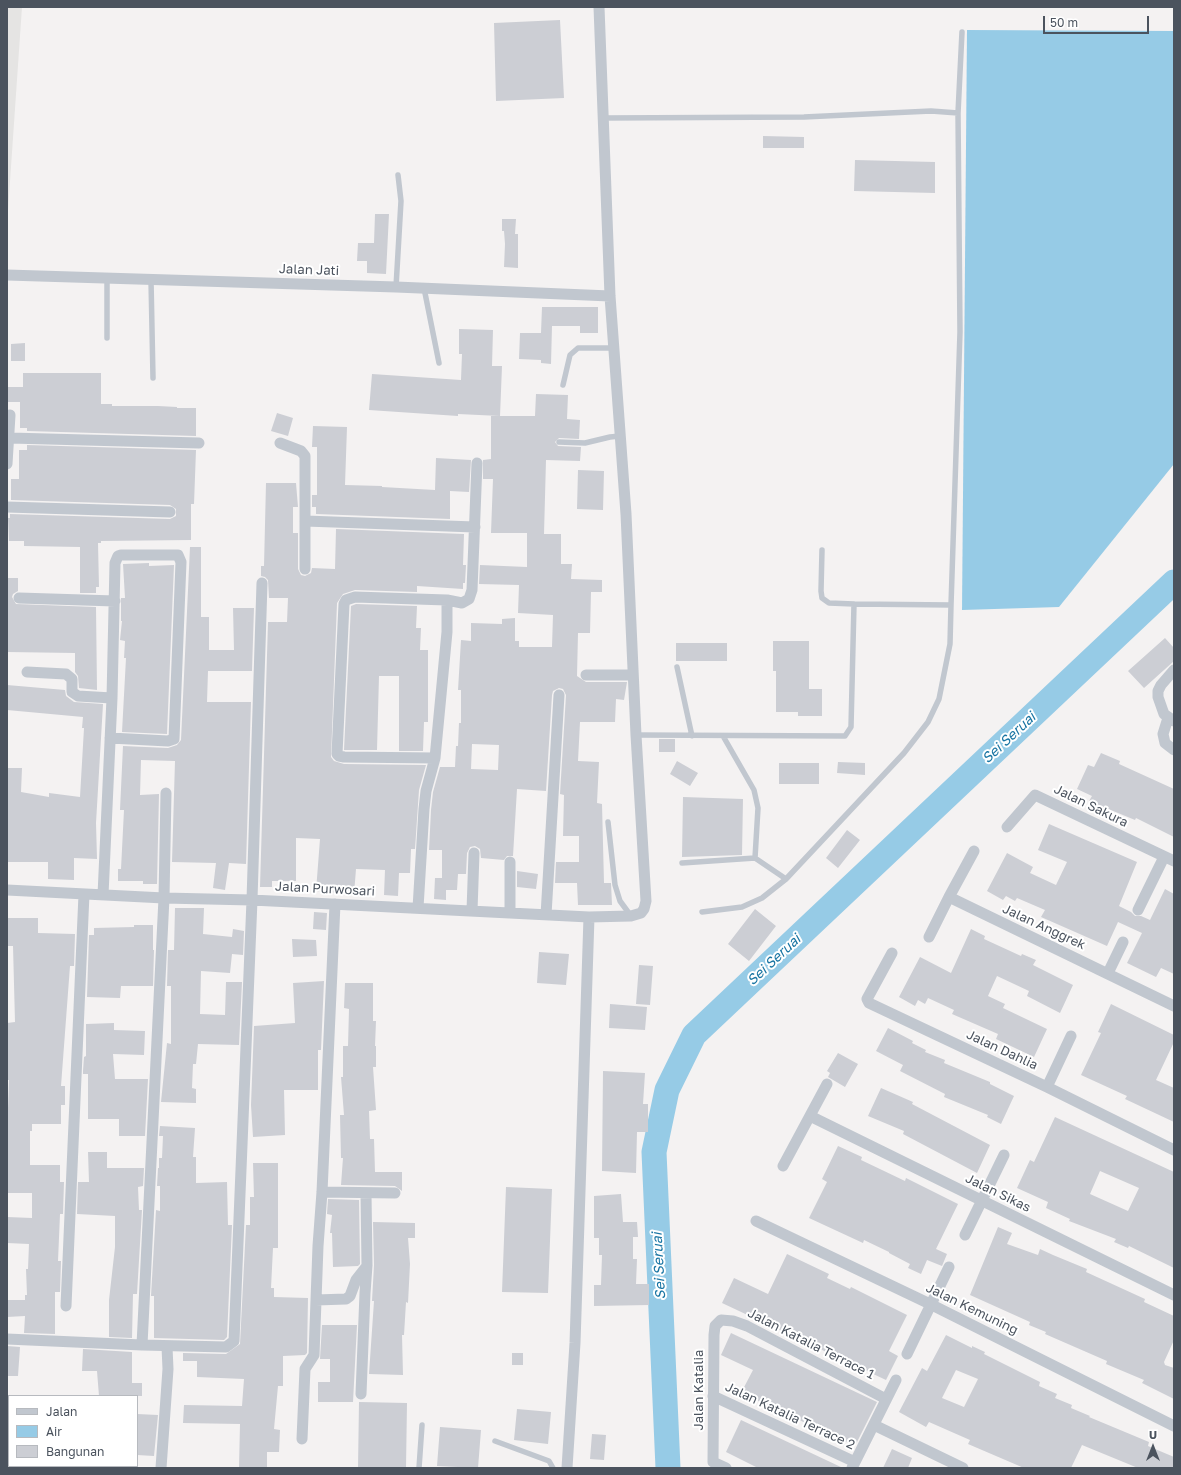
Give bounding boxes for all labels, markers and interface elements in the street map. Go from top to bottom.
scale bar [1045,8,1151,34]
text: 50 m [1050,15,1078,30]
street label: Jalan Jati [279,261,339,279]
water label: Sei Seruai [979,709,1039,767]
street label: Jalan Sakura [1051,781,1131,831]
street label: Jalan Purwosari [275,879,375,899]
street label: Jalan Anggrek [1000,901,1088,953]
water label: Sei Seruai [744,931,804,989]
street label: Jalan Dahlia [964,1027,1040,1073]
street label: Jalan Sikas [963,1171,1033,1215]
water label: Sei Seruai [649,1232,669,1300]
street label: Jalan Kemuning [923,1280,1021,1338]
street label: Jalan Katalia Terrace 1 [745,1305,877,1383]
street label: Jalan Katalia [691,1350,707,1430]
street label: Jalan Katalia Terrace 2 [723,1379,857,1453]
legend [8,1395,138,1467]
text: Jalan [46,1404,77,1419]
text: Air [46,1424,62,1439]
north arrow [1133,1427,1173,1467]
text: U [1149,1428,1157,1441]
text: Bangunan [46,1444,104,1459]

